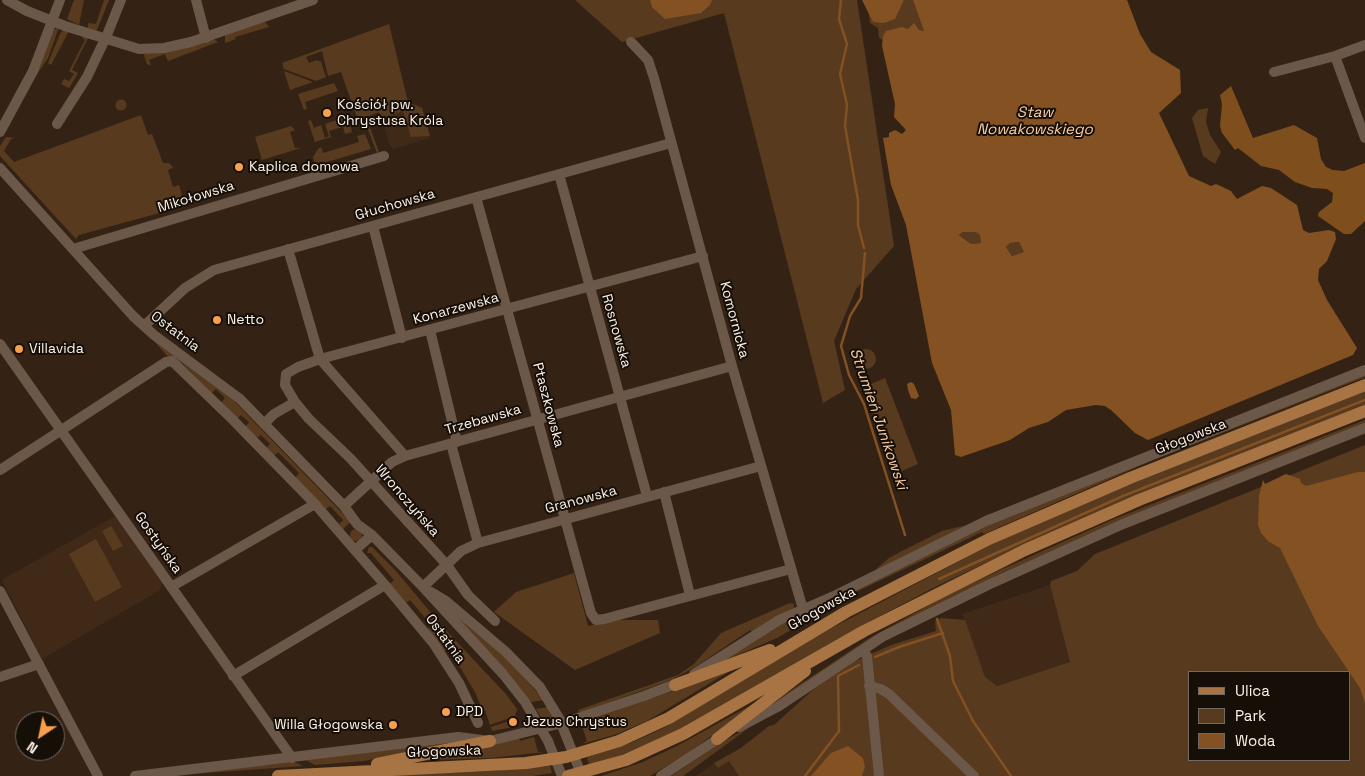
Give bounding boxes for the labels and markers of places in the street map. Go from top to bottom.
place label: Kościół pw. Chrystusa Króla [337,97,443,130]
marker: Kościół pw. Chrystusa Króla [321,107,333,119]
place label: Kaplica domowa [249,159,359,175]
marker: Kaplica domowa [233,161,245,173]
place label: Netto [227,312,264,328]
marker: Netto [211,314,223,326]
place label: Villavida [29,341,84,357]
marker: Villavida [13,343,25,355]
place label: DPD [456,704,483,720]
marker: DPD [440,706,452,718]
place label: Jezus Chrystus [523,714,627,730]
marker: Jezus Chrystus [507,716,519,728]
place label: Willa Głogowska [274,717,383,733]
marker: Willa Głogowska [387,719,399,731]

